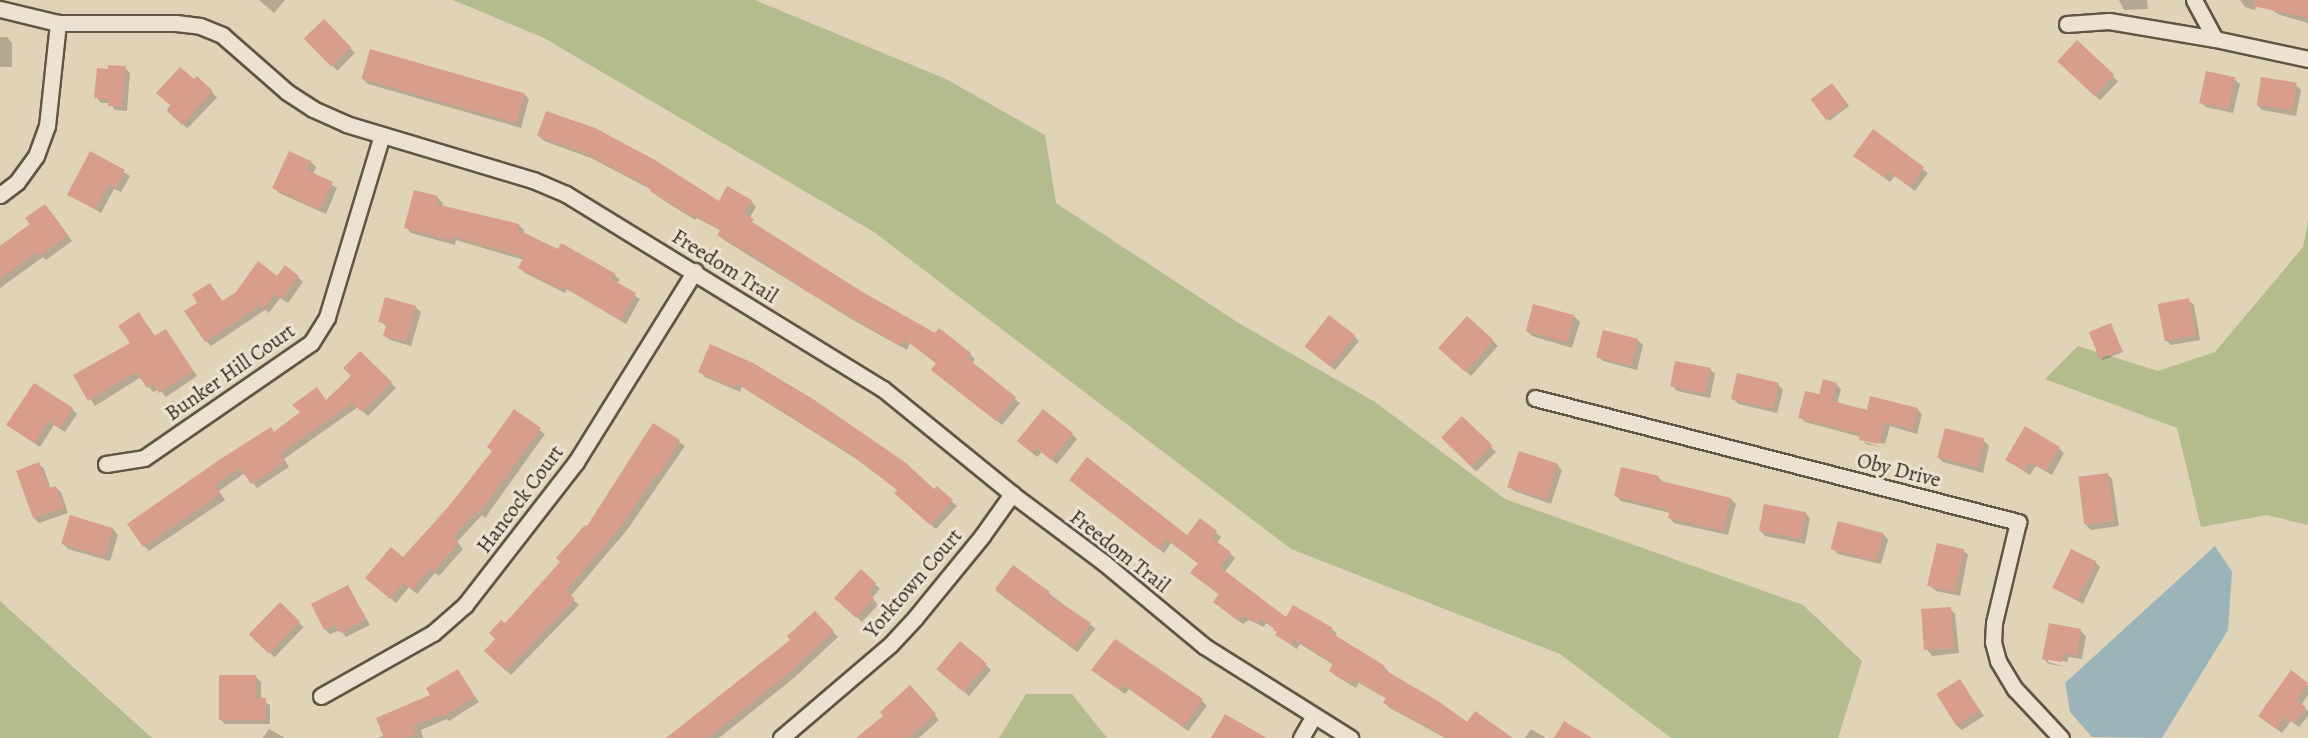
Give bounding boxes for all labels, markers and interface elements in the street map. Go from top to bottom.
street label: Freedom Trail [668,224,782,308]
street label: Bunker Hill Court [160,318,300,426]
street label: Hancock Court [471,440,569,558]
street label: Oby Drive [1854,447,1944,493]
street label: Freedom Trail [1065,504,1175,598]
street label: Yorktown Court [859,523,967,643]

